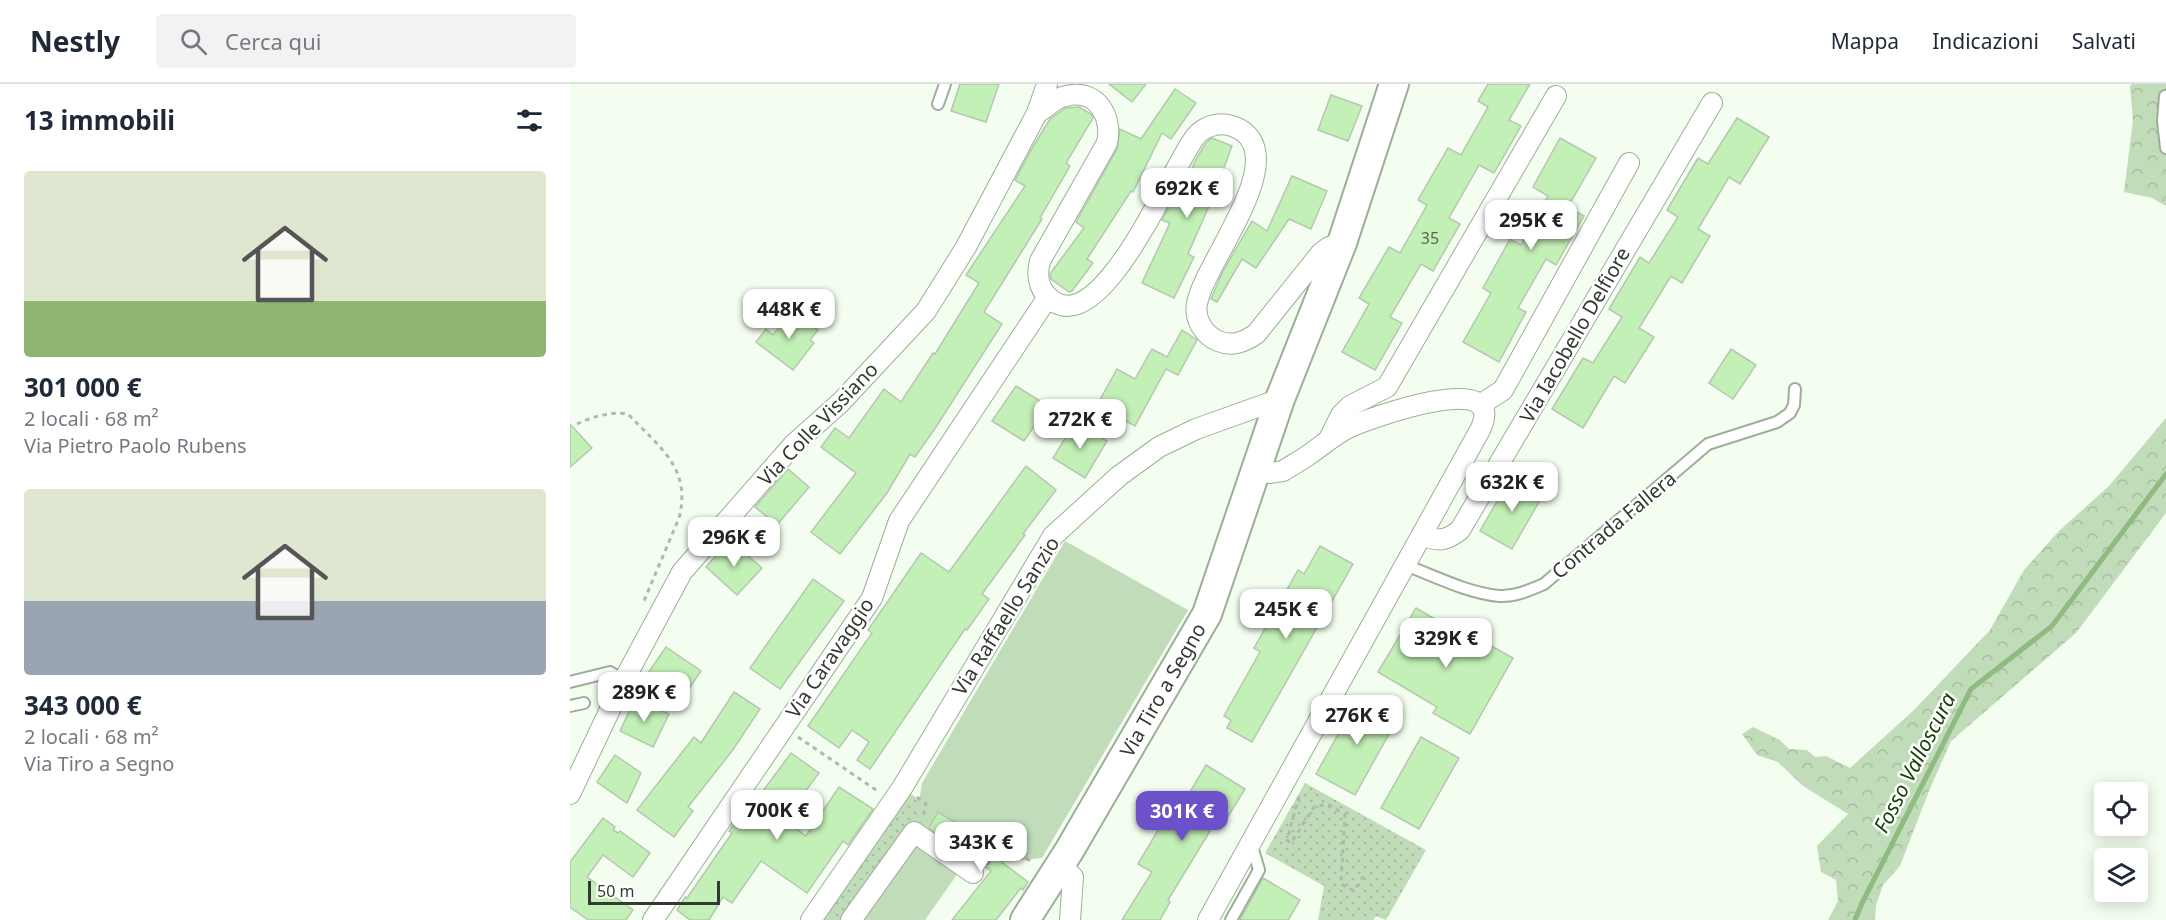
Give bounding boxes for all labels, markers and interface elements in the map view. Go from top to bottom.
search box [156,14,576,68]
text: Nestly [30,22,120,60]
icon: search [177,25,210,58]
text: Cerca qui [225,26,321,56]
text: Mappa [1831,27,1899,55]
text: Indicazioni [1932,27,2039,55]
text: Salvati [2072,27,2136,55]
text: 13 immobili [24,102,175,138]
icon: filters [513,104,546,137]
pin: 692K € [1138,168,1236,219]
text: 692K € [1155,174,1219,201]
pin: 295K € [1482,200,1580,251]
text: 295K € [1499,206,1563,233]
icon: home [231,210,339,318]
house number: 35 [1421,227,1439,249]
street label: Via Iacobello Delfiore [1513,242,1636,428]
pin: 448K € [740,289,838,340]
text: 448K € [757,295,821,322]
street label: Via Colle Vissiano [752,356,884,491]
text: 301 000 € [24,369,142,405]
pin: 272K € [1031,399,1129,450]
text: 2 locali · 68 m² [24,405,159,432]
text: 272K € [1048,405,1112,432]
text: Via Pietro Paolo Rubens [24,432,247,459]
pin: 632K € [1463,462,1561,513]
street label: Contrada Fallera [1546,465,1681,585]
text: 632K € [1480,468,1544,495]
pin: 296K € [685,517,783,568]
text: 296K € [702,523,766,550]
icon: home [231,528,339,636]
street label: Via Raffaello Sanzio [946,531,1065,700]
pin: 245K € [1237,589,1335,640]
street label: Via Caravaggio [779,592,880,723]
text: 245K € [1254,595,1318,622]
street label: Via Tiro a Segno [1113,618,1212,762]
pin: 329K € [1397,618,1495,669]
text: 329K € [1414,624,1478,651]
pin: 289K € [595,672,693,723]
text: 289K € [612,678,676,705]
text: 343 000 € [24,687,142,723]
water label: Fosso Valloscura [1867,688,1961,837]
pin: 276K € [1308,695,1406,746]
text: 276K € [1325,701,1389,728]
text: 2 locali · 68 m² [24,723,159,750]
text: Via Tiro a Segno [24,750,174,777]
map controls [2094,782,2148,902]
button: locate [2094,782,2148,836]
pin: 700K € [728,790,826,841]
pin: 301K € [1133,791,1231,842]
text: 700K € [745,796,809,823]
text: 301K € [1150,797,1214,824]
pin: 343K € [932,822,1030,873]
text: 343K € [949,828,1013,855]
button: layers [2094,848,2148,902]
scale bar [588,878,720,906]
text: 50 m [597,880,634,902]

